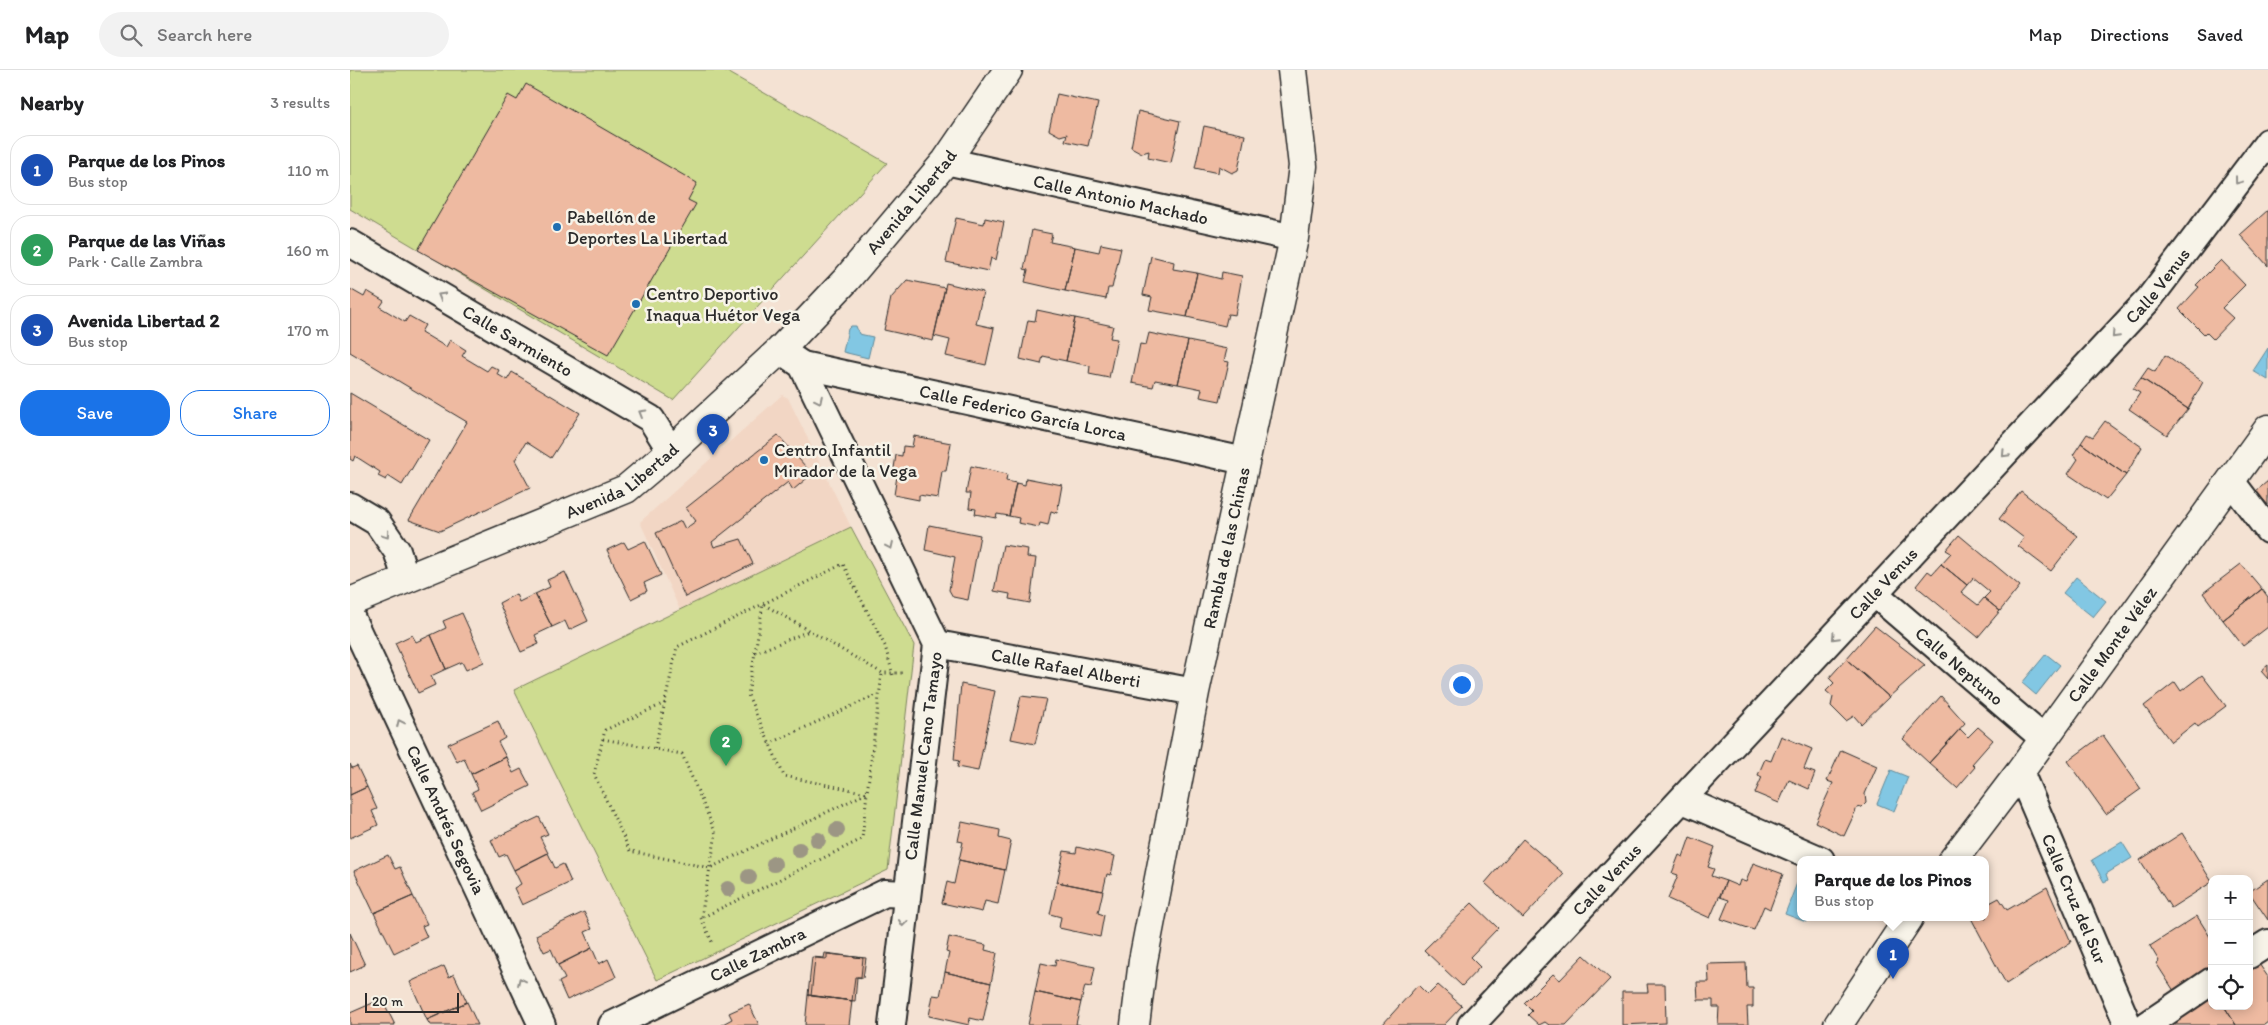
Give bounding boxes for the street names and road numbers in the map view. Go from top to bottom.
street label: Avenida Libertad [861,145,962,259]
street label: Calle Antonio Machado [1031,170,1210,230]
street label: Calle Venus [2120,244,2195,328]
street label: Calle Sarmiento [458,300,577,382]
street label: Calle Federico García Lorca [917,380,1129,446]
street label: Avenida Libertad [562,438,684,524]
street label: Rambla de las Chinas [1198,465,1255,631]
street label: Calle Venus [1844,543,1922,624]
street label: Calle Monte Vélez [2063,581,2162,707]
street label: Calle Neptuno [1910,622,2008,710]
street label: Calle Rafael Alberti [989,643,1142,693]
street label: Calle Manuel Cano Tamayo [899,650,947,862]
street label: Calle Andrés Segovia [401,741,491,898]
street label: Calle Cruz del Sur [2037,830,2112,968]
street label: Calle Venus [1568,839,1646,920]
street label: Calle Zambra [706,922,810,987]

